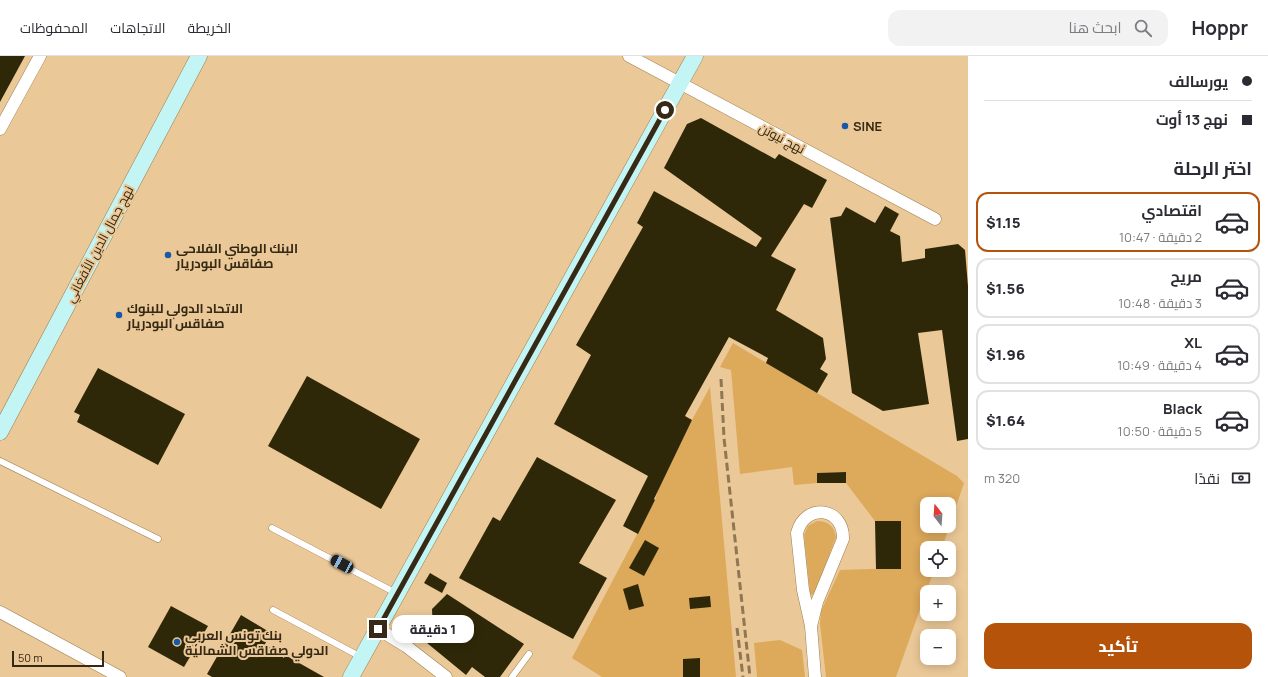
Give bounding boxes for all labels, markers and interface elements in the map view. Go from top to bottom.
search box [888,10,1168,46]
text: Hoppr [1192,15,1248,41]
text: ابحث هنا [1068,17,1122,38]
icon: search [1132,17,1154,39]
text: المحفوظات [20,18,88,37]
text: الاتجاهات [110,18,166,37]
text: الخريطة [188,18,231,37]
text: يورسالف [1169,71,1228,92]
route start [656,101,674,119]
text: نهج 13 أوت [1156,109,1228,130]
place label: SINE [853,117,882,135]
street label: نهج نيوتن [756,118,808,158]
marker: SINE [840,121,850,131]
text: اختر الرحلة [1174,156,1252,180]
street label: نهج جمال الدين الأفغاني [61,182,139,307]
text: اقتصادي [1142,200,1202,221]
icon: car [1214,204,1250,240]
text: $1.15 [986,212,1020,233]
text: 2 دقيقة · 10:47 [1119,228,1202,246]
place label: البنك الوطني الفلاحي صفاقس البودريار [175,239,298,272]
marker: البنك الوطني الفلاحي صفاقس البودريار [163,250,173,260]
text: مريح [1170,266,1202,287]
icon: car [1214,270,1250,306]
text: $1.56 [986,278,1025,299]
text: 3 دقيقة · 10:48 [1118,294,1202,312]
place label: الاتحاد الدولي للبنوك صفاقس البودريار [126,299,243,332]
marker: الاتحاد الدولي للبنوك صفاقس البودريار [114,310,124,320]
text: XL [1184,332,1202,353]
icon: car [1214,336,1250,372]
text: $1.96 [986,344,1025,365]
text: 4 دقيقة · 10:49 [1117,356,1202,374]
text: Black [1163,398,1202,419]
icon: car [1214,402,1250,438]
text: $1.64 [986,410,1025,431]
text: 5 دقيقة · 10:50 [1118,422,1202,440]
icon: cash [1230,467,1252,489]
text: نقدًا [1194,468,1220,489]
text: 320 m [984,469,1020,487]
north arrow [920,497,956,533]
map controls [920,497,956,665]
button: locate [920,541,956,577]
car [329,553,355,575]
button: + [920,585,956,621]
callout: 1 دقيقة [392,615,474,643]
route end [369,620,387,638]
text: 1 دقيقة [410,620,456,638]
button: تأكيد [984,623,1252,669]
place label: بنك تونس العربي الدولي صفاقس الشمالية [185,626,328,662]
button: − [920,629,956,665]
marker: بنك تونس العربي الدولي صفاقس الشمالية [172,637,182,647]
scale bar [12,649,104,668]
text: 50 m [18,650,43,665]

